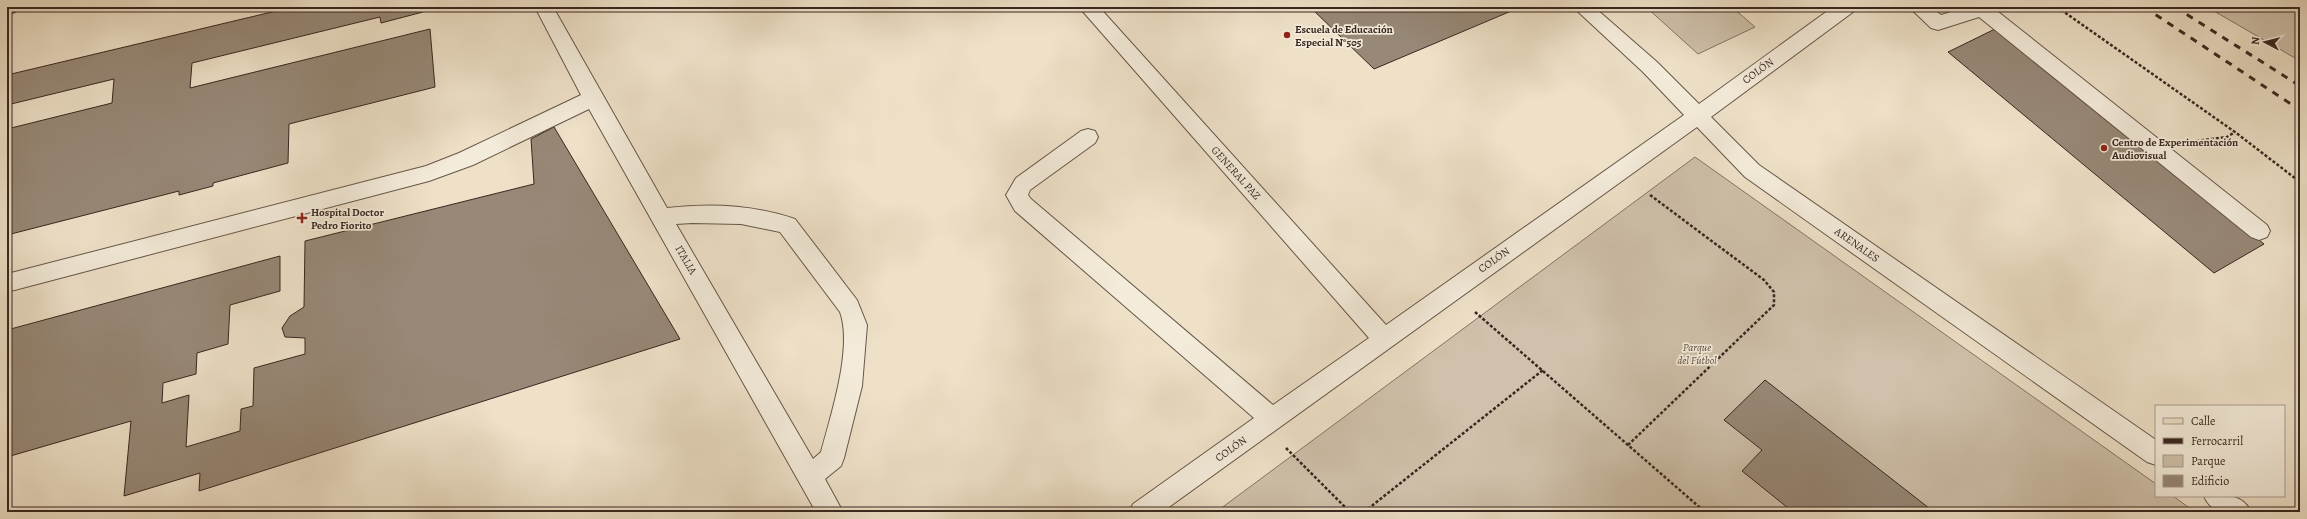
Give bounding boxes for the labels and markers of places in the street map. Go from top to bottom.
place label: Escuela de Educación Especial N°505 [1295,22,1393,50]
marker: Escuela de Educación Especial N°505 [1282,30,1292,40]
place label: Centro de Experimentación Audiovisual [2111,135,2238,163]
marker: Centro de Experimentación Audiovisual [2099,143,2109,153]
place label: Hospital Doctor Pedro Fiorito [311,205,384,233]
marker: Hospital Doctor Pedro Fiorito [296,212,308,224]

